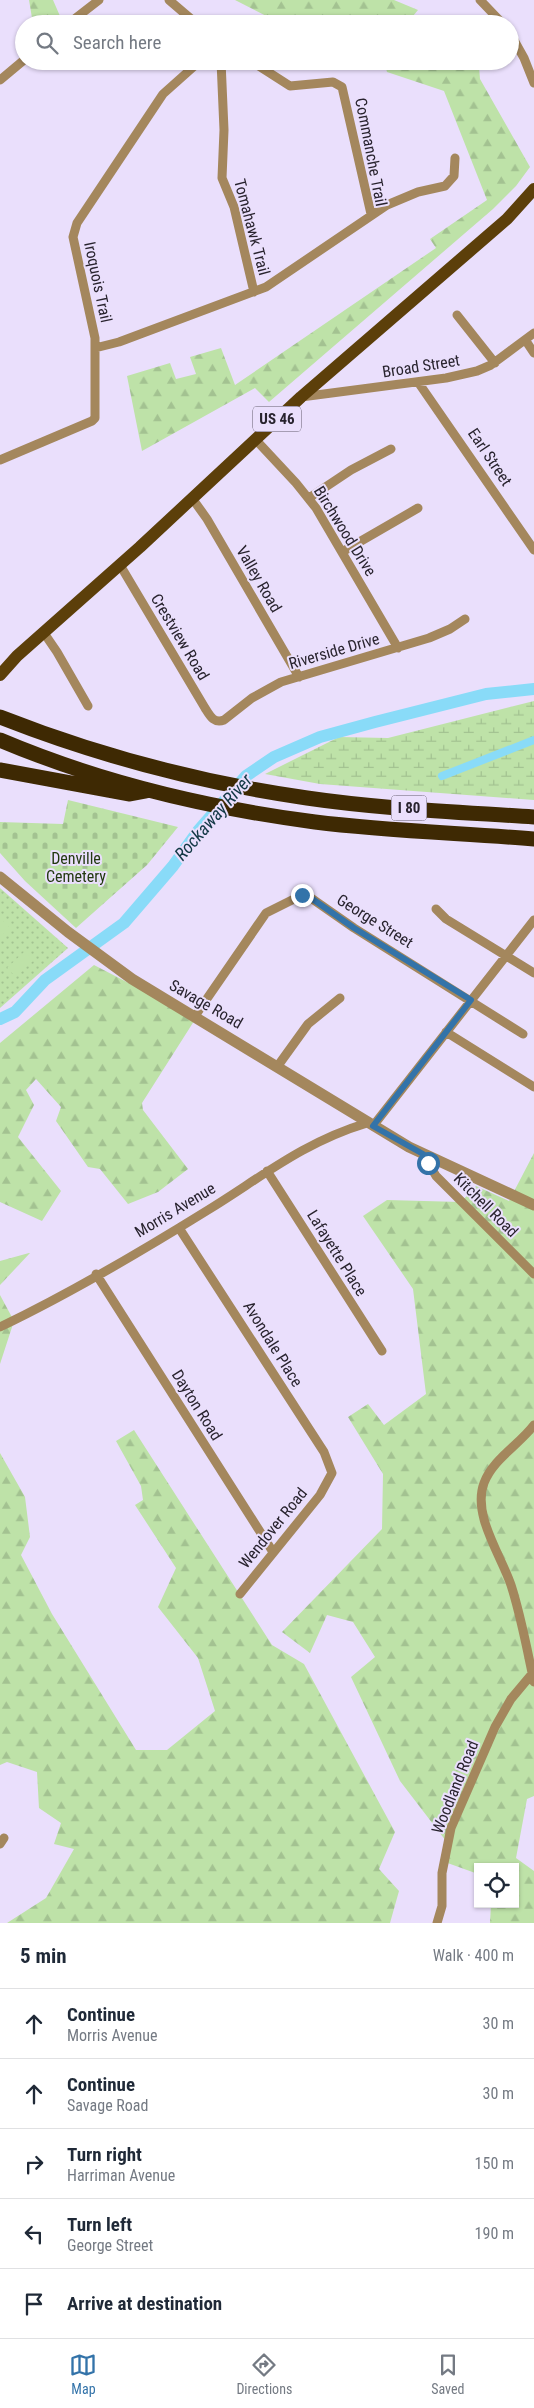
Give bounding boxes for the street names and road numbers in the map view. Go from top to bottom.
street label: Commanche Trail [351,96,391,208]
street label: Tomahawk Trail [230,177,274,277]
street label: Iroquois Trail [80,240,116,324]
street label: Broad Street [381,350,461,382]
road number: US 46 [253,406,301,432]
street label: Earl Street [464,425,516,490]
street label: Birchwood Drive [310,483,380,579]
street label: Valley Road [232,542,286,616]
street label: Crestview Road [147,590,213,684]
street label: Riverside Drive [287,629,381,673]
road number: I 80 [392,796,426,820]
street label: George Street [333,890,417,952]
street label: Savage Road [166,975,246,1033]
street label: Kitchell Road [450,1169,522,1241]
street label: Morris Avenue [131,1179,219,1241]
street label: Lafayette Place [303,1207,371,1299]
street label: Avondale Place [239,1298,307,1390]
street label: Dayton Road [168,1366,226,1444]
street label: Wendover Road [235,1484,311,1572]
street label: Woodland Road [428,1738,482,1836]

